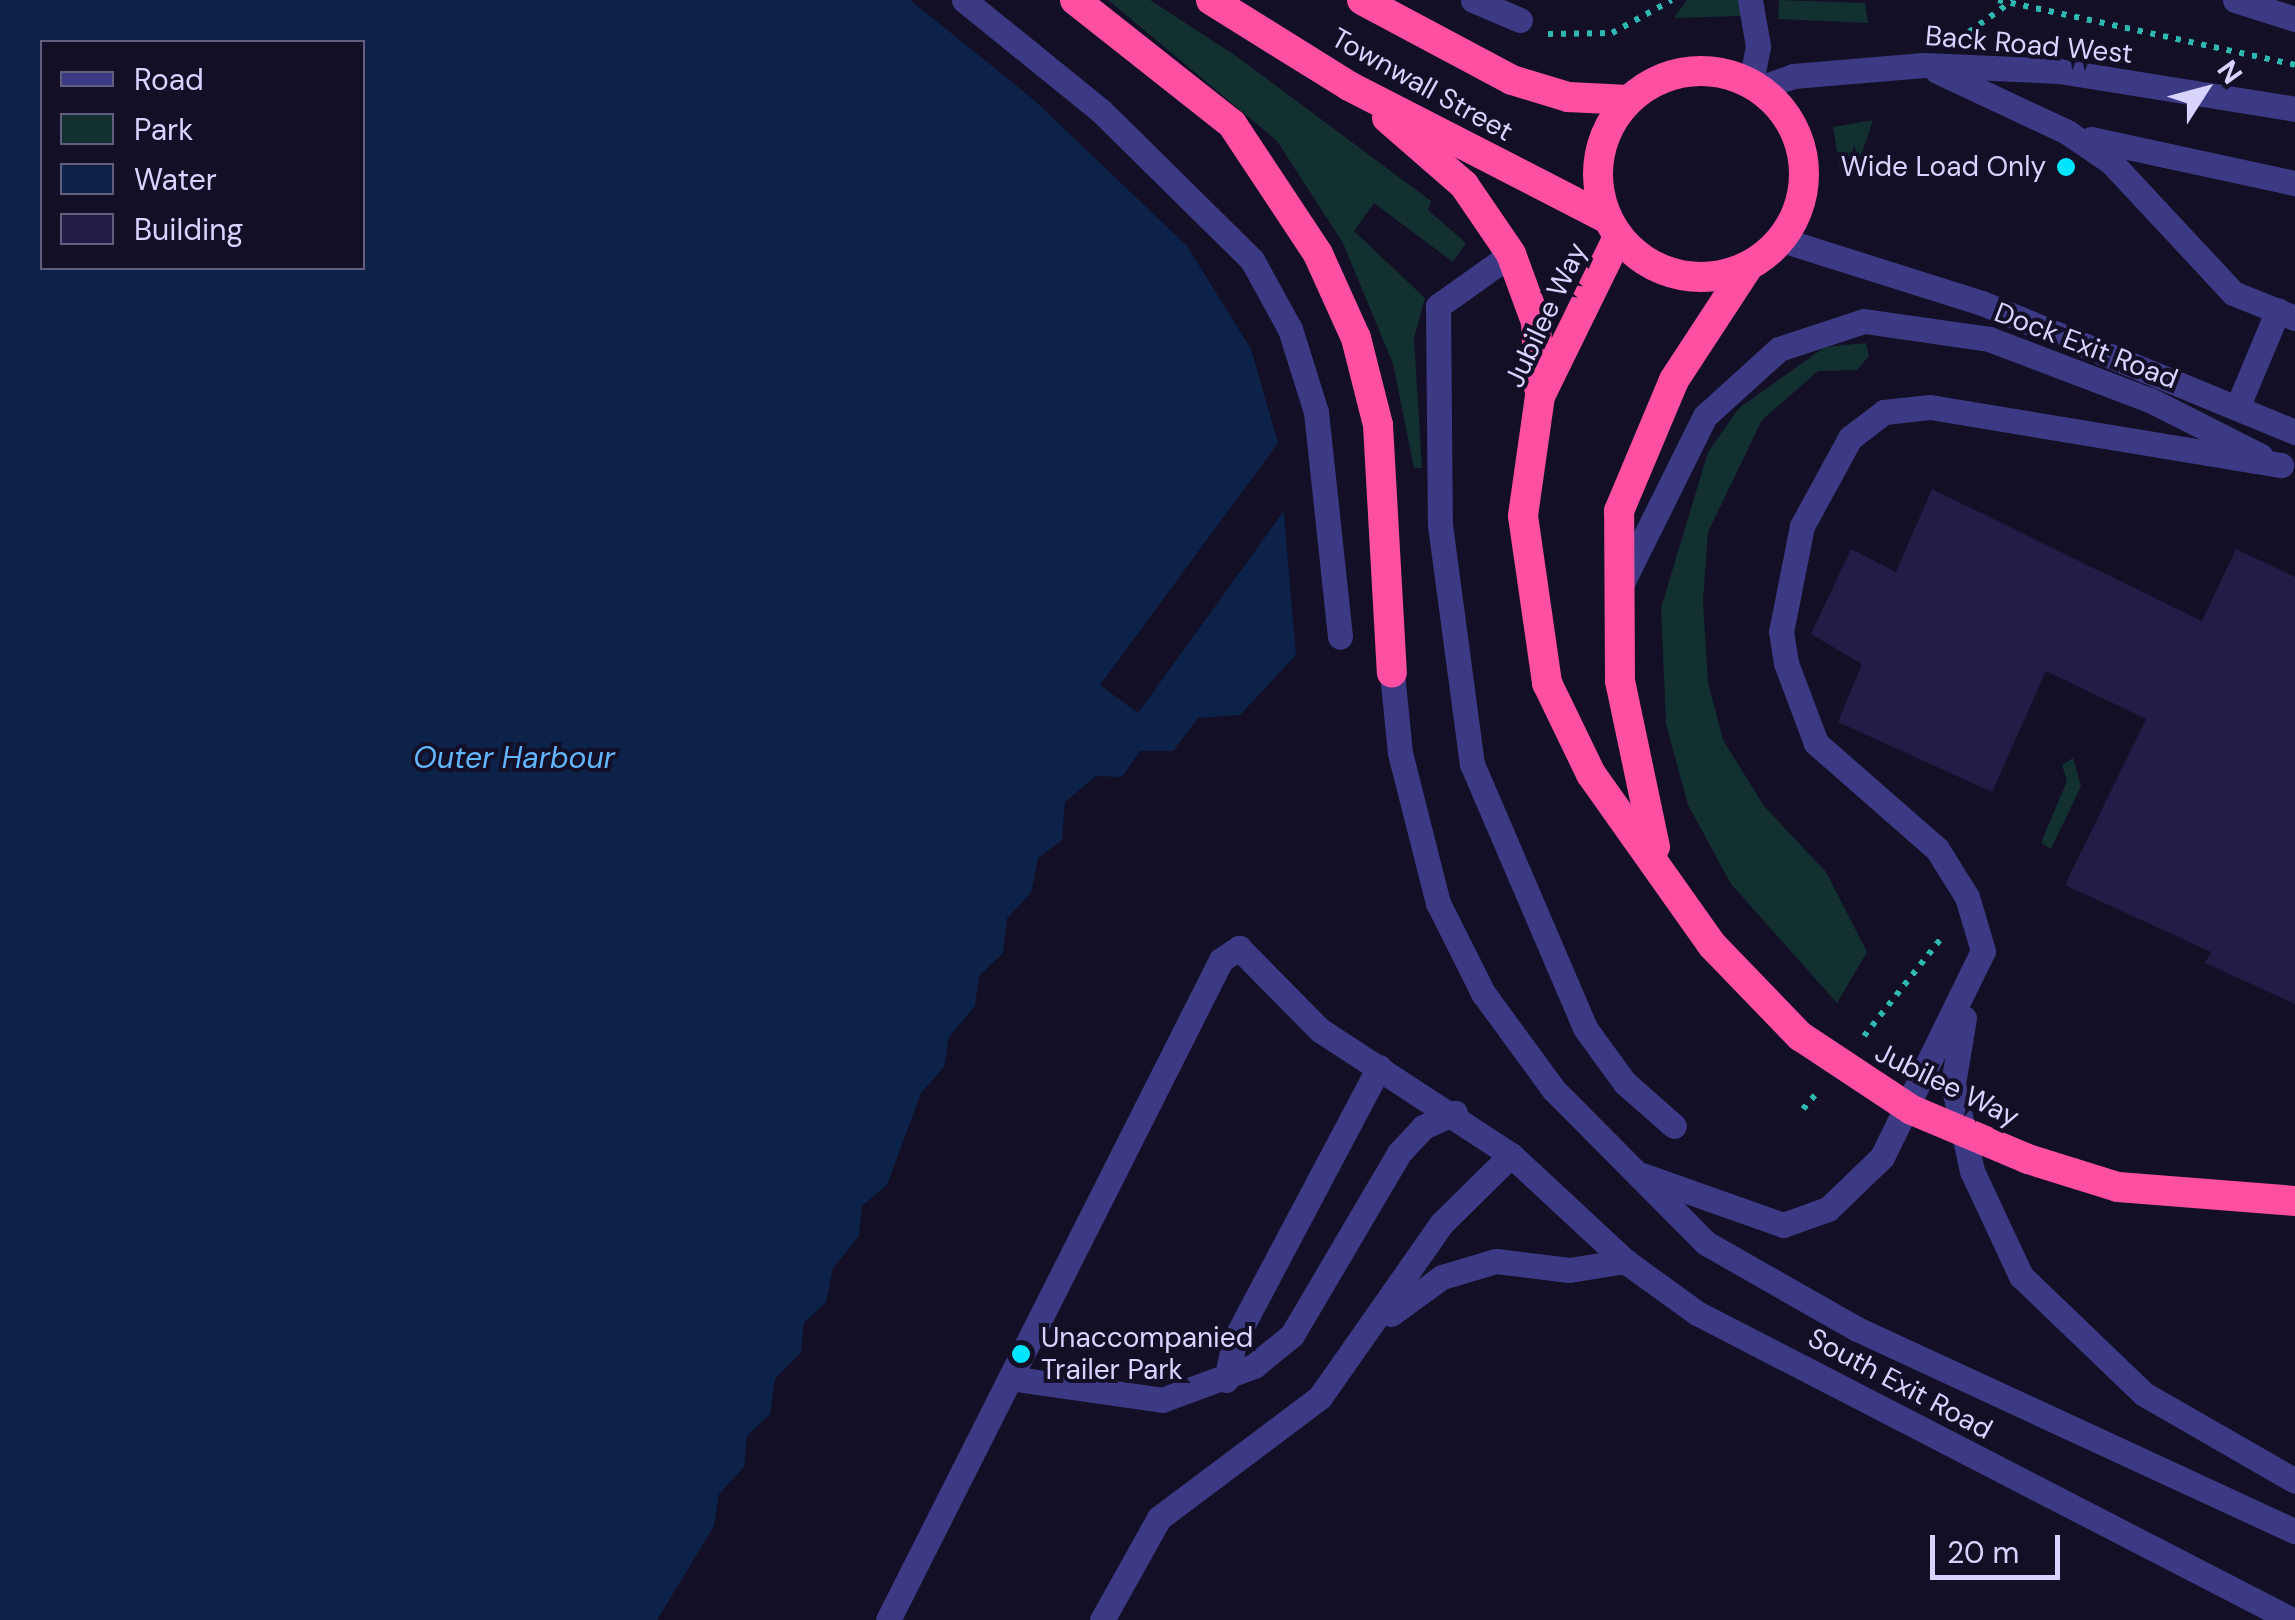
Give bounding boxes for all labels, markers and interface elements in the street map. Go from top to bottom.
street label: Back Road West [1924,19,2134,71]
street label: Townwall Street [1325,21,1519,149]
legend [40,40,365,270]
north arrow [2155,40,2255,140]
text: N [2209,53,2251,91]
text: Road [134,60,204,99]
text: Park [134,110,193,149]
place label: Wide Load Only [1841,150,2046,184]
marker: Wide Load Only [2055,156,2077,178]
text: Water [134,160,217,199]
text: Building [134,210,243,249]
street label: Jubilee Way [1498,237,1594,393]
street label: Dock Exit Road [1990,296,2182,396]
water label: Outer Harbour [413,740,615,776]
street label: Jubilee Way [1870,1036,2024,1134]
place label: Unaccompanied Trailer Park [1041,1321,1253,1387]
street label: South Exit Road [1802,1321,1998,1447]
marker: Unaccompanied Trailer Park [1010,1343,1032,1365]
scale bar [1935,1515,2065,1577]
text: 20 m [1947,1533,2019,1572]

